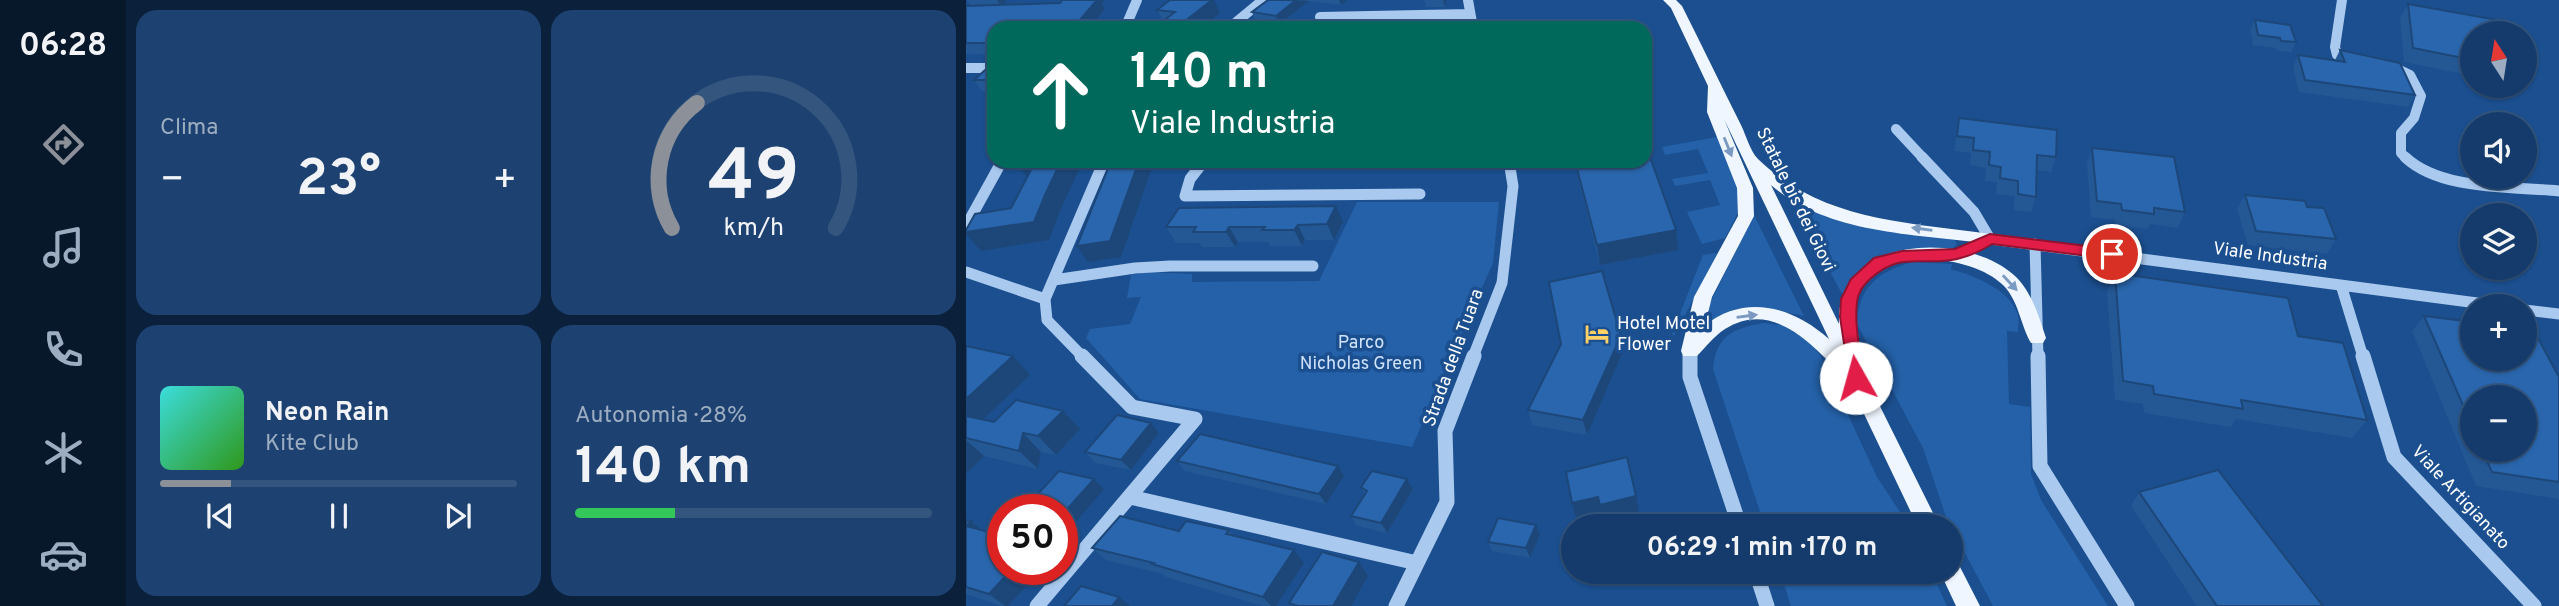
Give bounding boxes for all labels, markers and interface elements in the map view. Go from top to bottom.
north arrow [2460,21,2538,98]
map controls [2460,21,2537,462]
text: 06:28 [19,27,107,67]
text: 140 m [1130,44,1269,106]
icon: ahead [1015,49,1106,140]
text: Viale Industria [1130,105,1335,145]
button: sound [2460,112,2537,189]
text: Clima [160,114,218,143]
icon: directions [39,120,88,169]
street label: Statale bis dei Giovi [1750,124,1840,276]
text: 49 [708,135,799,227]
one-way arrow [1723,137,1734,158]
text: 23° [296,148,381,214]
text: − [160,157,185,206]
text: + [492,157,517,206]
button: layers [2460,203,2537,280]
text: km/h [723,213,784,245]
icon: music [39,223,88,272]
one-way arrow [1911,223,1933,234]
pin [2082,224,2142,284]
icon: arrive [2093,235,2131,273]
street label: Viale Industria [2211,238,2329,276]
one-way arrow [2001,274,2017,291]
street label: Strada della Tuara [1418,286,1490,430]
button: + [2460,294,2537,371]
one-way arrow [1736,310,1758,321]
place label: Hotel Motel Flower [1617,313,1710,357]
hotel icon: Hotel Motel Flower [1583,320,1611,348]
icon: phone [39,325,88,374]
park label: Parco Nicholas Green [1300,332,1422,376]
position arrow [1819,341,1893,415]
button: − [2460,385,2537,462]
text: Neon Rain [265,397,390,430]
text: Autonomia · 28% [575,402,747,431]
icon: climate [39,428,88,477]
text: Kite Club [265,430,359,459]
text: 140 km [575,436,751,502]
street label: Viale Artigianato [2406,441,2514,555]
speed limit sign: 50 [987,494,1078,585]
icon: previous [201,497,239,535]
icon: pause [320,497,358,535]
icon: next [439,497,477,535]
icon: car [39,530,88,579]
text: 06:29 · 1 min · 170 m [1647,532,1877,565]

